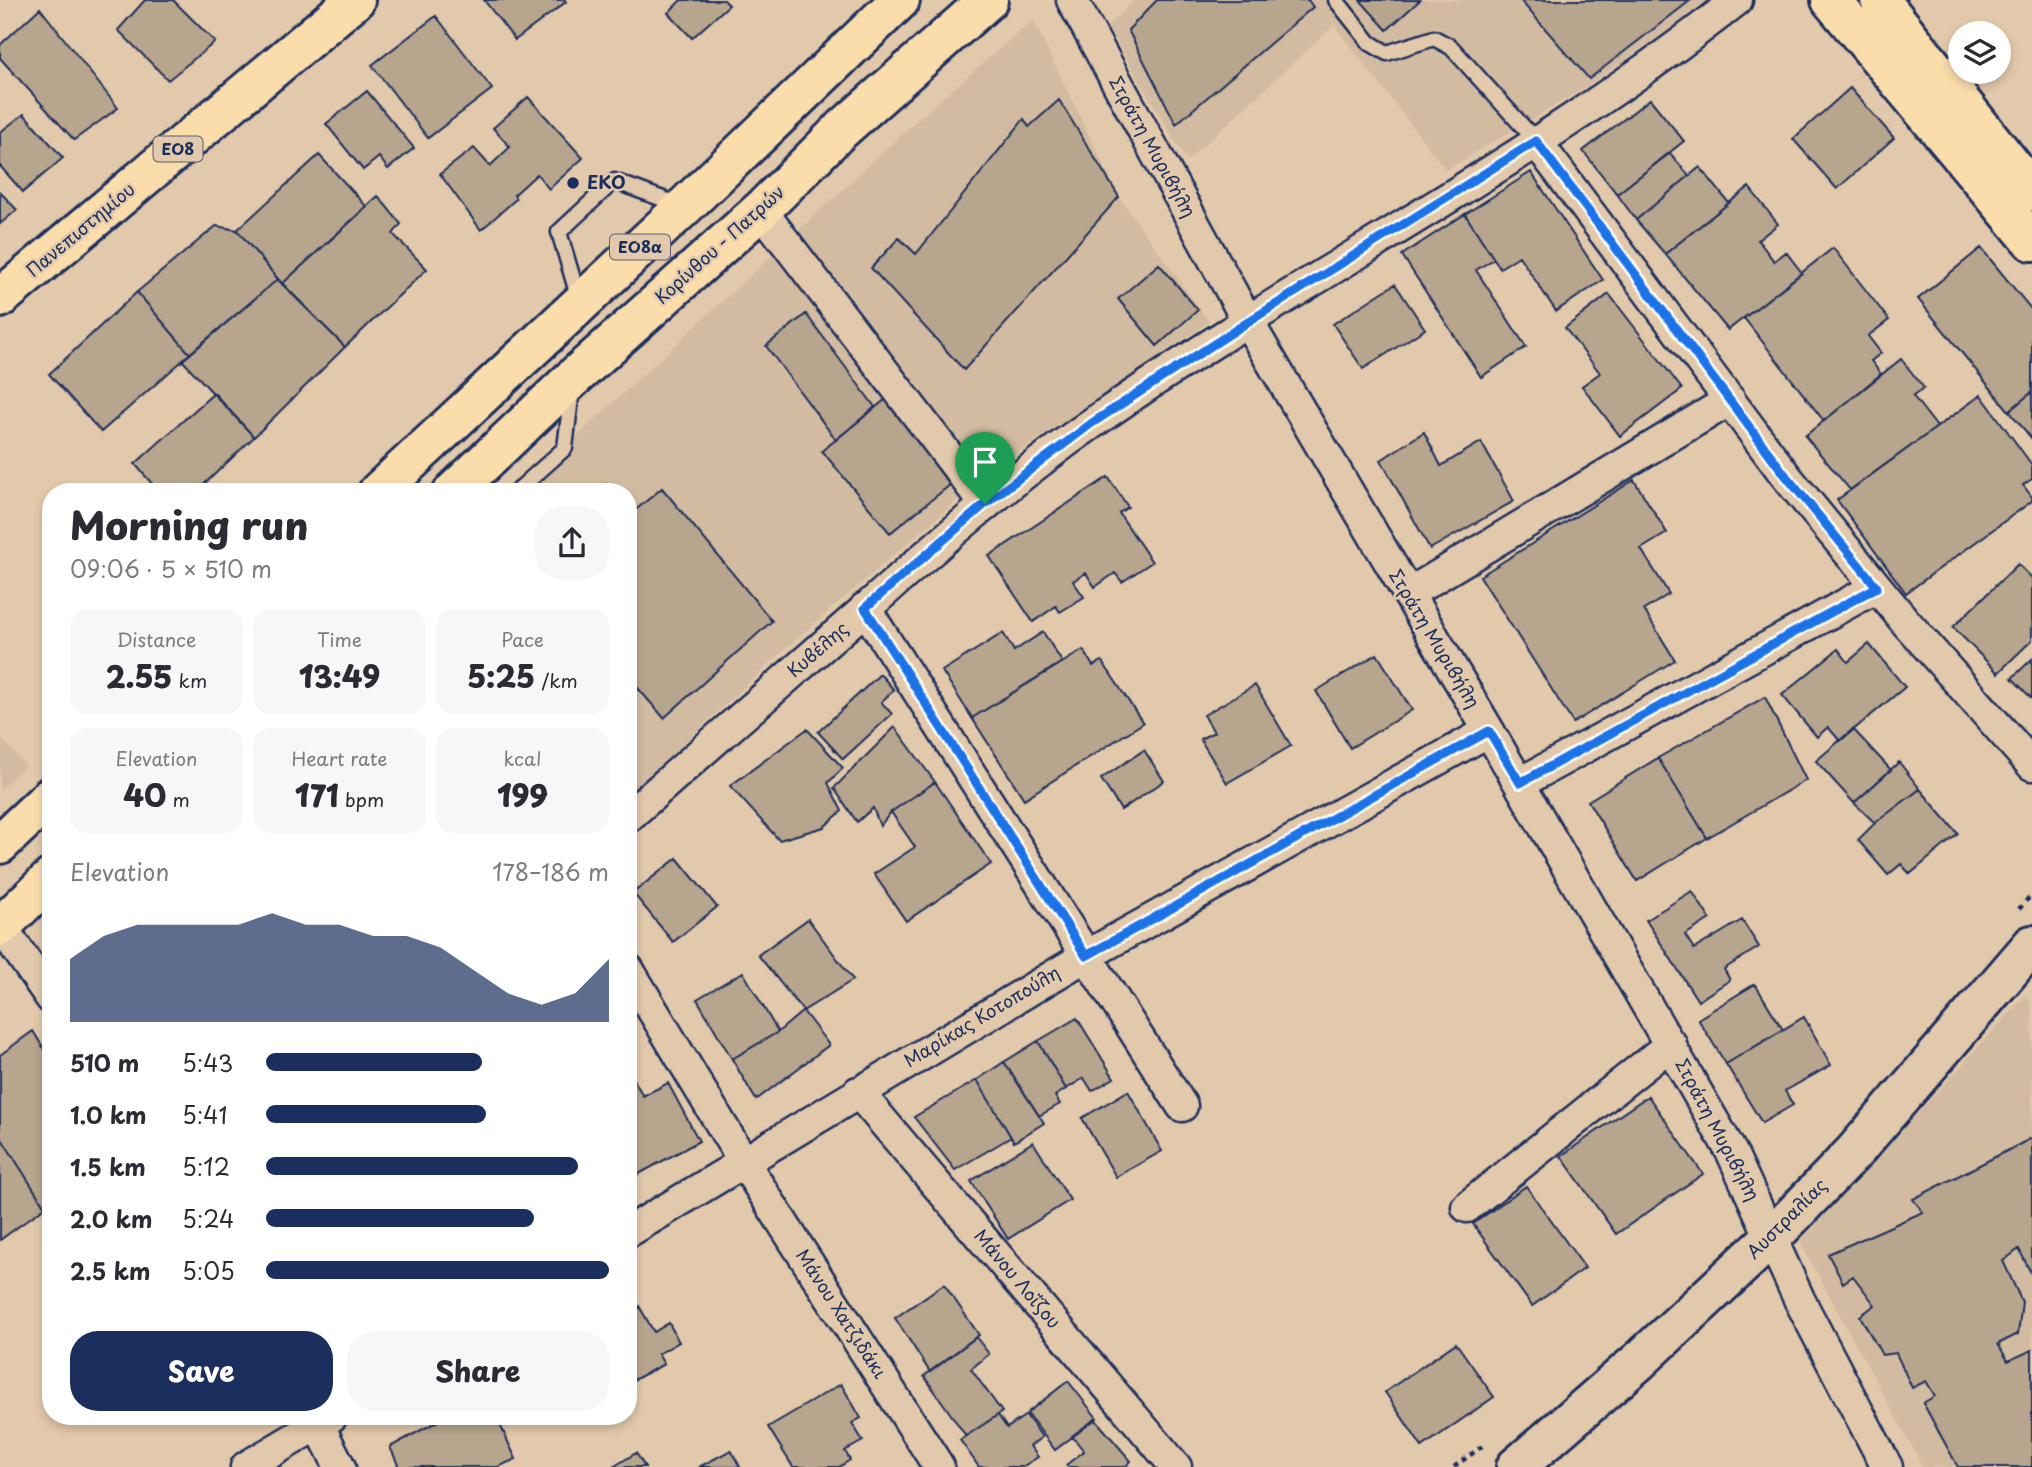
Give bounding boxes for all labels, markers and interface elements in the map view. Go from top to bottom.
map controls [1948,21,2011,84]
button: layers [1948,21,2011,84]
street label: Στράτη Μυριβήλη [1103,71,1203,222]
road number: ΕΟ8 [154,136,202,162]
place label: EKO [587,168,625,195]
street label: Πανεπιστημίου [20,175,140,283]
marker: EKO [565,175,581,191]
street label: Κορίνθου - Πατρών [648,178,790,310]
road number: ΕΟ8α [610,234,670,260]
pin [955,432,1015,504]
icon: arrive [966,443,1004,481]
text: Morning run [70,496,308,553]
button: share [535,506,609,580]
text: 09:06 · 5 × 510 m [70,551,272,586]
street label: Στράτη Μυριβήλη [1383,564,1487,713]
street label: Κυβέλης [780,615,854,683]
text: Distance [117,625,196,653]
text: Time [317,625,362,653]
text: Pace [501,625,544,653]
text: 2.55 [106,653,172,698]
text: 13:49 [299,653,380,698]
text: 5:25 [467,653,535,698]
text: km [172,666,207,694]
text: /km [535,666,578,694]
text: Elevation [116,744,197,772]
text: Heart rate [292,744,387,772]
text: kcal [504,744,541,772]
text: 40 [123,772,166,817]
text: 171 [295,772,339,817]
text: 199 [497,772,548,817]
text: m [166,785,190,813]
text: bpm [339,785,384,813]
text: Elevation [70,854,169,889]
text: 178–186 m [492,854,609,889]
street label: Μαρίκας Κοτοπούλη [898,958,1064,1073]
text: 510 m [70,1045,139,1080]
text: 5:43 [182,1045,233,1080]
street label: Στράτη Μυριβήλη [1669,1053,1767,1205]
text: 1.0 km [70,1097,147,1132]
text: 5:41 [182,1097,228,1132]
text: 1.5 km [70,1149,146,1184]
text: 5:12 [182,1149,230,1184]
street label: Αυστραλίας [1740,1172,1832,1264]
text: 2.0 km [70,1201,152,1236]
text: 5:24 [182,1201,234,1236]
street label: Μάνου Λοΐζου [968,1222,1068,1334]
street label: Μάνου Χατζιδάκι [790,1243,895,1384]
text: 2.5 km [70,1253,150,1288]
text: 5:05 [182,1253,235,1288]
button: Save [70,1331,333,1411]
button: Share [347,1331,609,1411]

